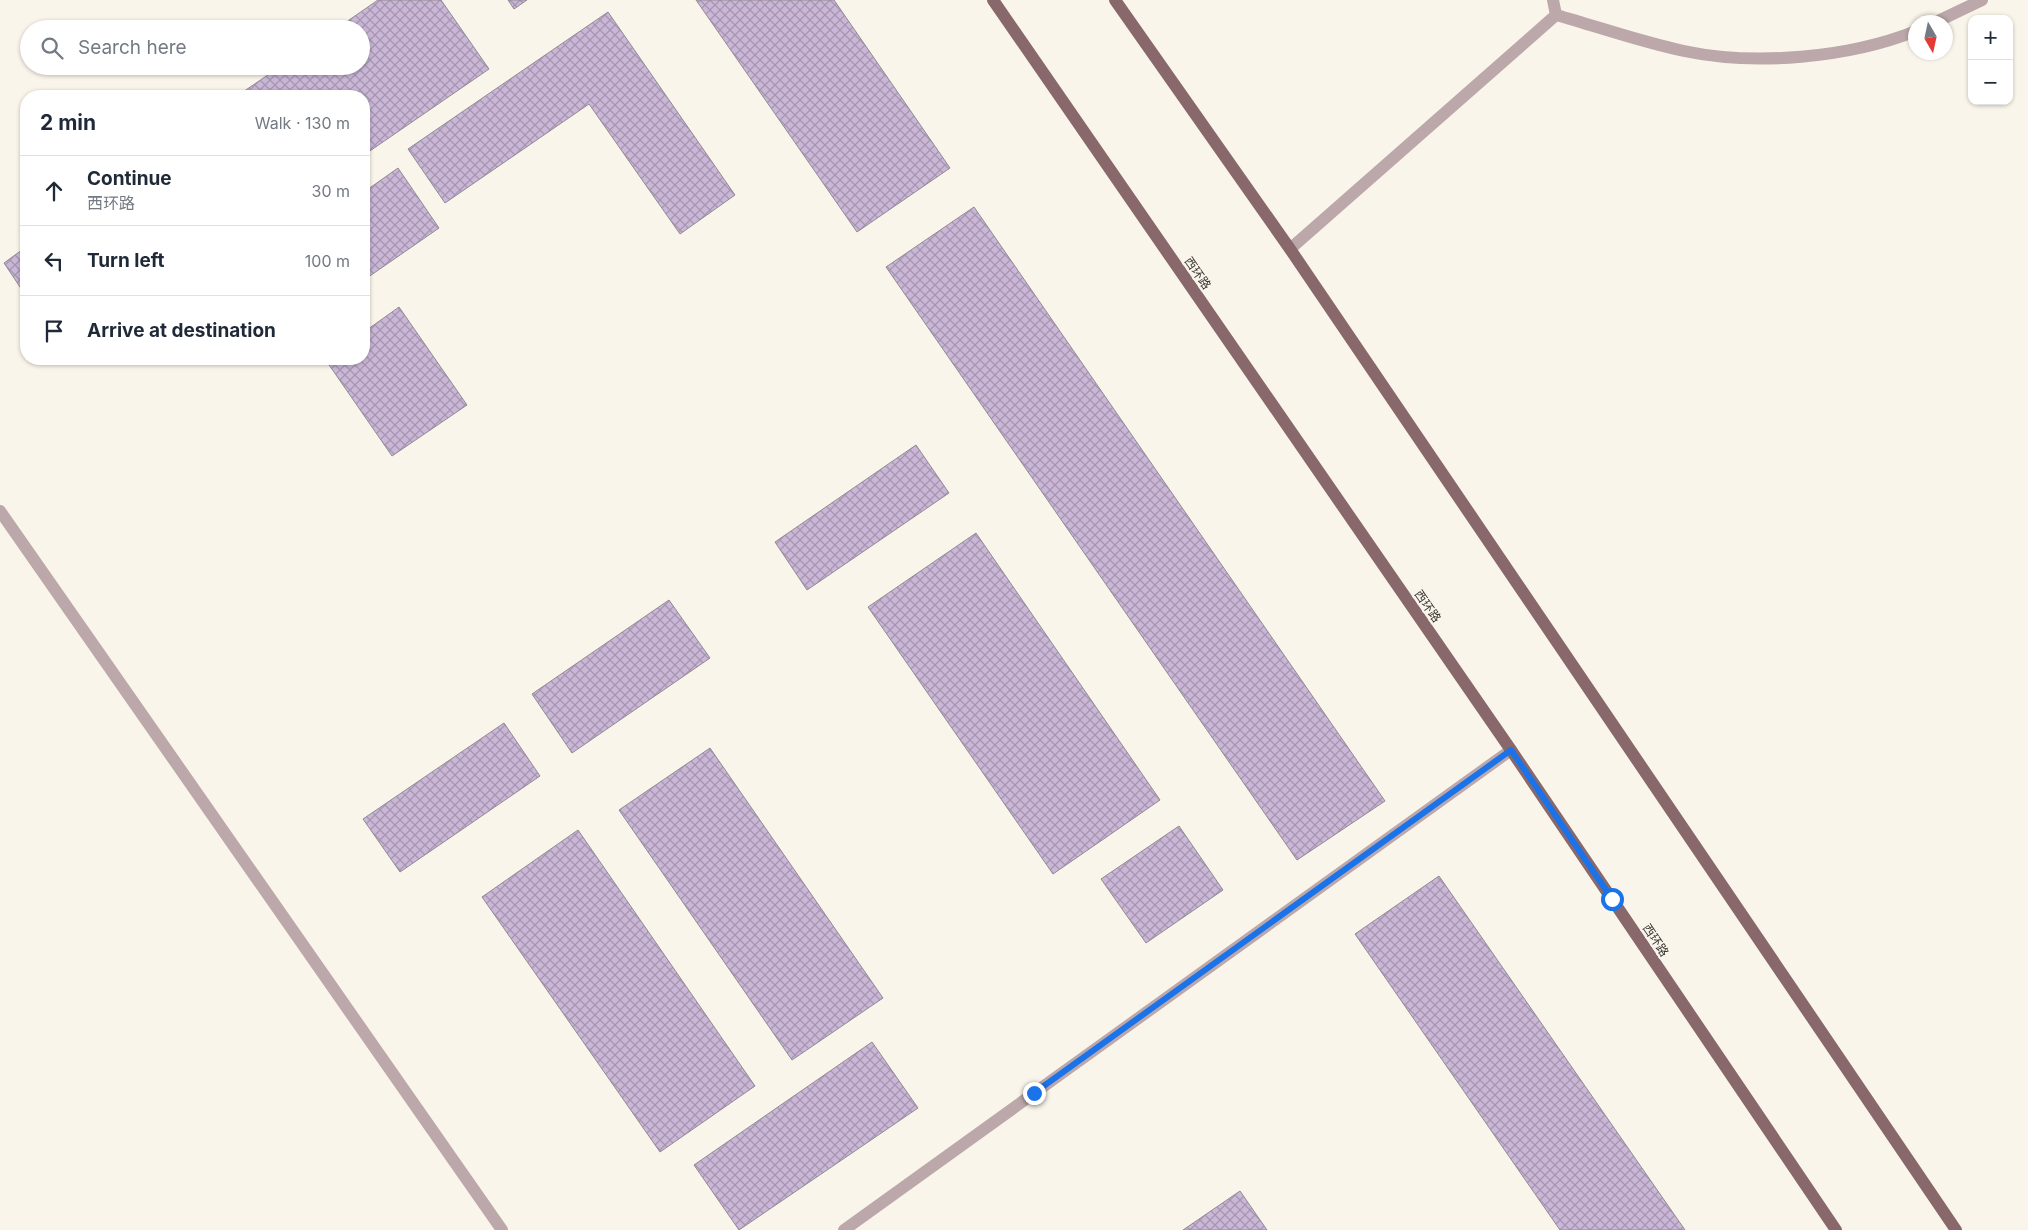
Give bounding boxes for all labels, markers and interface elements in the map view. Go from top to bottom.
north arrow [1908,15,1953,60]
map controls [1968,15,2013,105]
button: + [1968,15,2013,60]
search box [20,20,370,75]
icon: search [38,34,66,62]
text: Search here [78,36,187,59]
button: − [1968,60,2013,105]
text: 2 min [40,110,96,135]
text: Walk · 130 m [255,113,350,133]
text: Continue [87,167,172,190]
icon: ahead [40,177,68,205]
text: 30 m [312,181,350,201]
text: 西环路 [87,193,135,213]
icon: left [40,247,68,275]
text: Turn left [87,249,165,272]
text: 100 m [305,251,350,271]
street label: 西环路 [1182,254,1214,292]
icon: arrive [40,317,68,345]
text: Arrive at destination [87,319,276,342]
street label: 西环路 [1412,587,1444,625]
route start [1601,888,1624,911]
street label: 西环路 [1640,921,1672,959]
route end [1023,1082,1046,1105]

